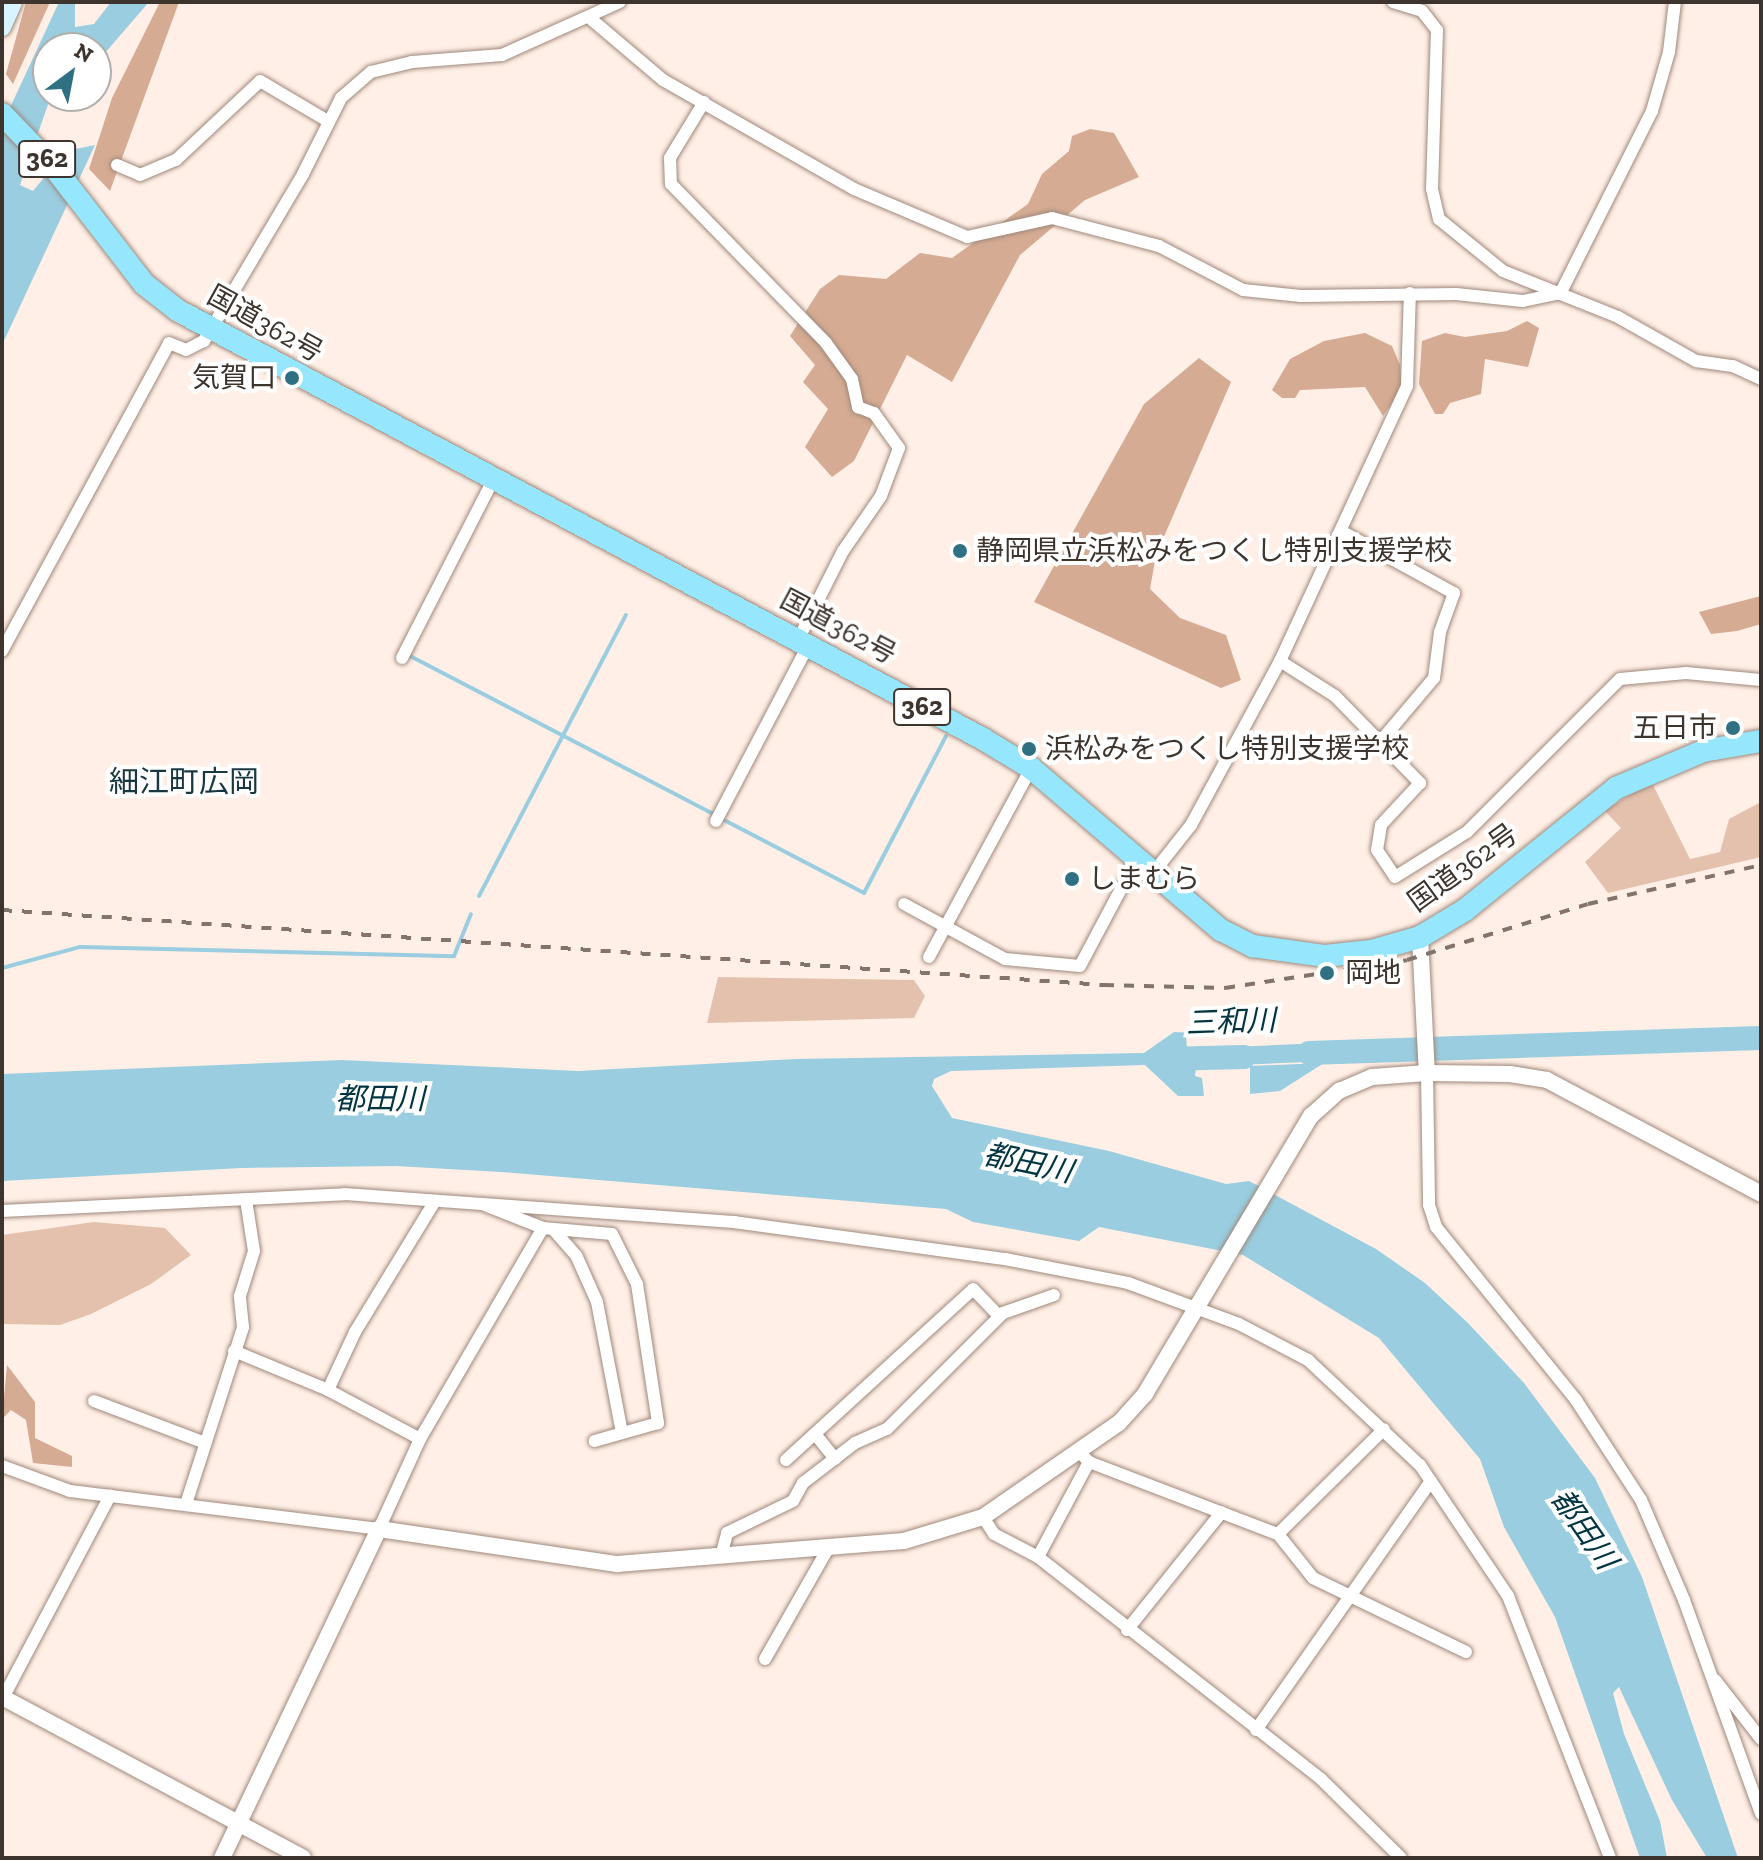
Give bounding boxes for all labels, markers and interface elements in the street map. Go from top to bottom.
north arrow [32,32,112,112]
text: N [70,37,98,69]
road number: 362 [17,137,77,181]
street label: 国道362号 [201,279,329,369]
place label: 気賀口 [192,361,276,395]
marker: 気賀口 [283,369,301,387]
place label: 静岡県立浜松みをつくし特別支援学校 [976,534,1452,568]
marker: 静岡県立浜松みをつくし特別支援学校 [951,542,969,560]
street label: 国道362号 [774,582,902,672]
road number: 362 [892,685,952,729]
place label: 五日市 [1633,711,1717,745]
marker: 五日市 [1724,719,1742,737]
place label: 浜松みをつくし特別支援学校 [1045,732,1409,766]
marker: 浜松みをつくし特別支援学校 [1020,740,1038,758]
district label: 細江町広岡 [109,764,259,800]
street label: 国道362号 [1402,817,1524,919]
place label: しまむら [1088,862,1200,896]
marker: しまむら [1063,870,1081,888]
place label: 岡地 [1345,956,1401,990]
marker: 岡地 [1316,962,1338,984]
water label: 三和川 [1185,1002,1277,1042]
water label: 都田川 [335,1081,425,1117]
water label: 都田川 [980,1136,1076,1190]
water label: 都田川 [1543,1482,1625,1576]

